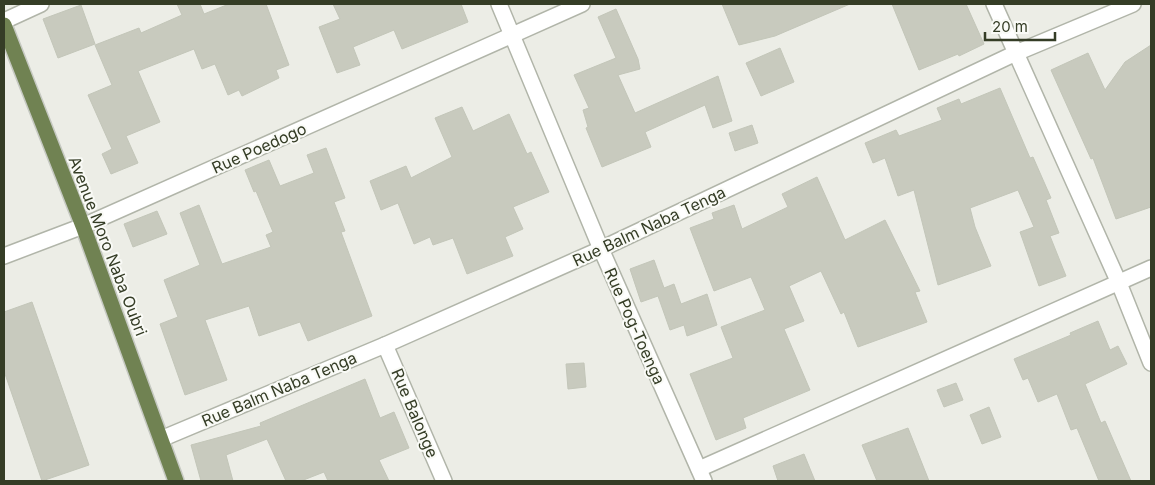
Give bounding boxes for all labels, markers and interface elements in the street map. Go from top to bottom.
scale bar [985,10,1055,42]
text: 20 m [992,17,1028,36]
street label: Rue Poedogo [209,118,309,178]
street label: Avenue Moro Naba Oubri [64,153,152,339]
street label: Rue Balm Naba Tenga [569,182,729,270]
street label: Rue Pog-Toenga [600,265,670,387]
street label: Rue Balm Naba Tenga [198,347,360,431]
street label: Rue Balonge [387,365,443,461]

